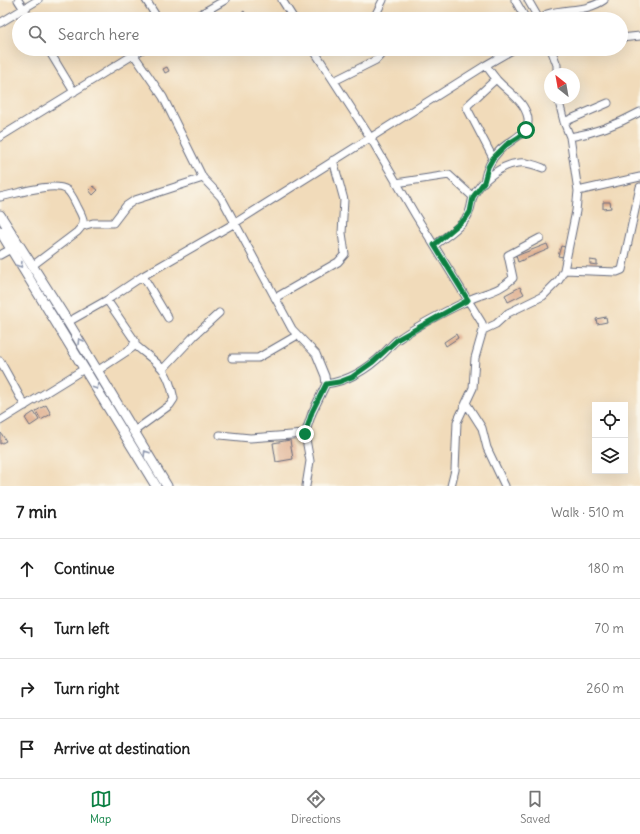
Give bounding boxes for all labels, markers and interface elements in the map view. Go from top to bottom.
search box [12,12,628,56]
icon: search [26,23,48,45]
text: Search here [58,25,139,44]
north arrow [544,68,580,104]
route start [517,121,535,139]
one-way arrow [15,261,22,268]
one-way arrow [77,338,84,345]
one-way arrow [91,383,98,390]
map controls [592,402,628,474]
button: locate [592,402,628,438]
route end [296,425,314,443]
button: layers [592,438,628,474]
one-way arrow [144,450,151,457]
text: 7 min [16,501,57,523]
text: Walk · 510 m [551,504,624,521]
icon: ahead [16,558,38,580]
text: Continue [54,559,115,578]
text: 180 m [588,560,624,577]
icon: left [16,618,38,640]
text: Turn left [54,619,109,638]
text: 70 m [595,620,624,637]
icon: right [16,678,38,700]
text: Turn right [54,679,119,698]
text: 260 m [586,680,624,697]
icon: arrive [16,738,38,760]
text: Arrive at destination [54,739,190,758]
tab: Map [90,788,112,826]
tab: Directions [291,788,341,826]
tab: Saved [520,788,550,826]

